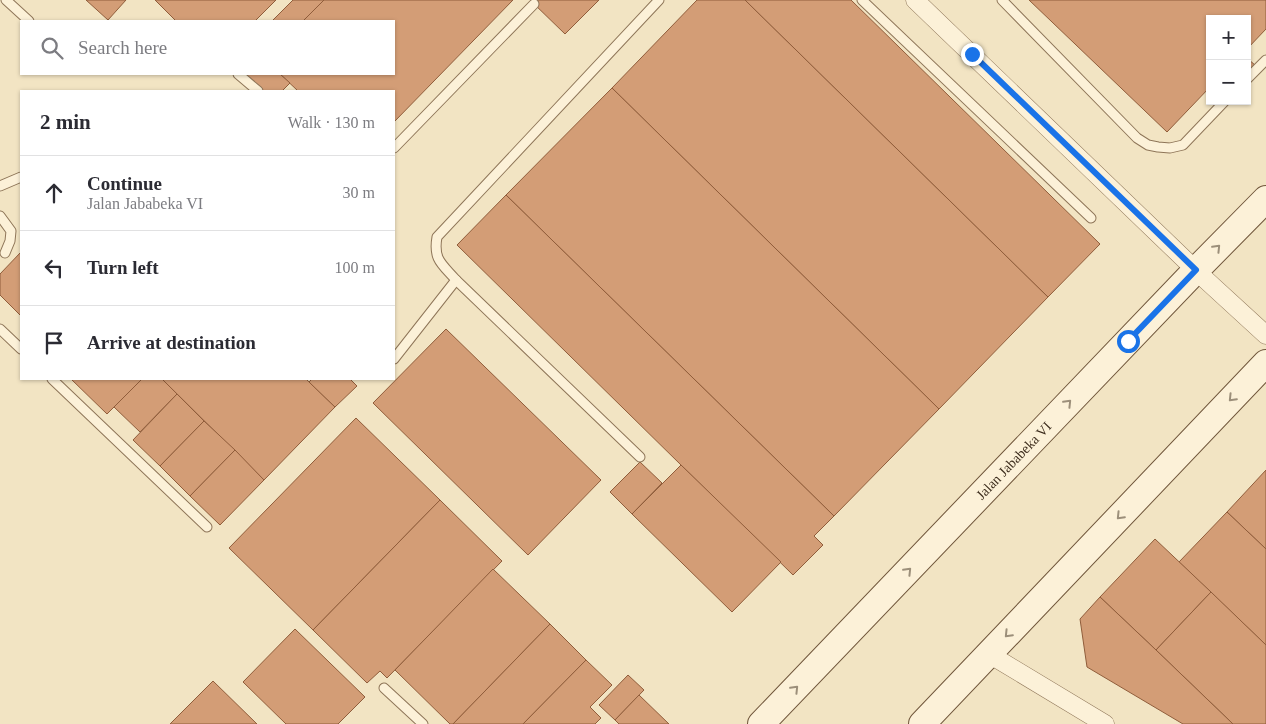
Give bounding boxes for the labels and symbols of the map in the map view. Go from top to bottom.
route end [961,43,984,66]
one-way arrow [1211,245,1220,254]
route start [1117,330,1140,353]
one-way arrow [1229,393,1238,402]
one-way arrow [1062,400,1071,409]
street label: Jalan Jababeka VI [973,419,1055,503]
one-way arrow [1117,511,1126,520]
one-way arrow [902,568,911,577]
one-way arrow [1005,628,1014,637]
one-way arrow [789,685,798,694]

